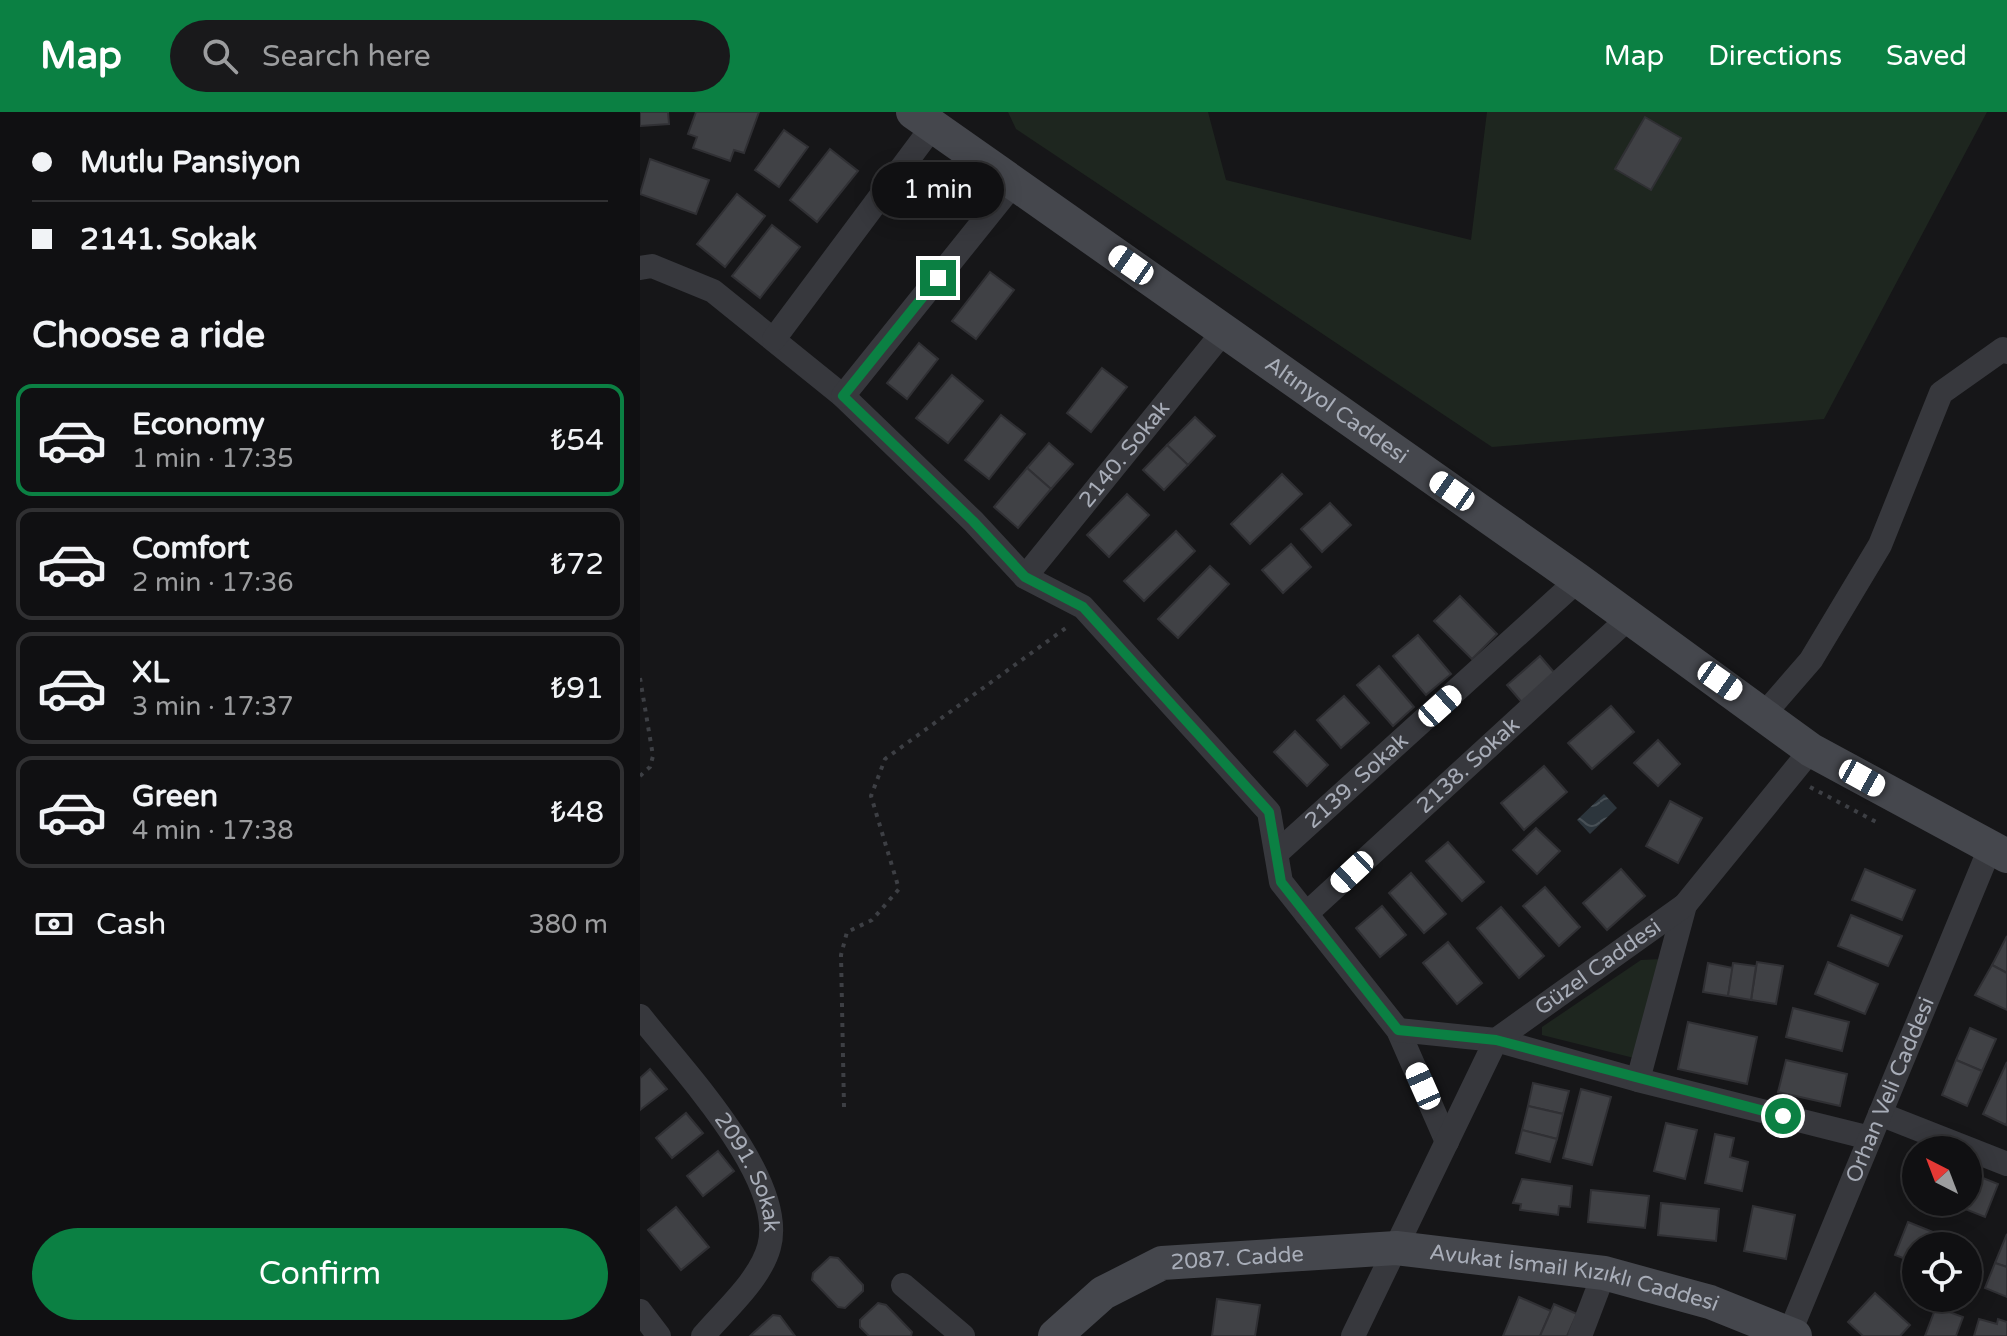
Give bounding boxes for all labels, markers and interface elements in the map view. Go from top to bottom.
search box [170,20,730,92]
text: Map [40,33,122,79]
icon: search [198,34,242,78]
text: Search here [262,38,431,75]
text: Map [1604,39,1664,73]
text: Directions [1708,39,1842,73]
text: Saved [1886,39,1967,73]
text: Mutlu Pansiyon [80,144,301,181]
callout: 1 min [872,162,1004,218]
text: 1 min [903,174,973,205]
text: 2141. Sokak [80,221,257,258]
car [1104,241,1158,289]
route end [920,260,956,296]
text: Choose a ride [32,314,265,357]
street label: Altınyol Caddesi [1260,351,1413,469]
street label: 2140. Sokak [1073,395,1175,513]
icon: car [36,404,108,476]
text: Economy [132,406,265,443]
text: ₺54 [550,422,604,459]
text: 1 min · 17:35 [132,443,294,474]
car [1425,467,1479,515]
icon: car [36,528,108,600]
text: Comfort [132,530,250,567]
text: ₺72 [550,546,604,583]
text: 2 min · 17:36 [132,567,294,598]
icon: car [36,652,108,724]
text: XL [132,654,169,691]
car [1693,657,1747,705]
text: ₺91 [550,670,604,707]
car [1414,681,1466,731]
text: 3 min · 17:37 [132,691,294,722]
street label: 2138. Sokak [1412,712,1525,819]
street label: 2139. Sokak [1300,728,1413,834]
car [1835,756,1889,800]
icon: car [36,776,108,848]
text: Green [132,778,218,815]
text: ₺48 [550,794,604,831]
text: 4 min · 17:38 [132,815,294,846]
car [1326,847,1378,897]
icon: cash [32,902,76,946]
text: Cash [96,906,166,943]
text: 380 m [528,909,608,940]
street label: Güzel Caddesi [1530,913,1666,1021]
street label: Orhan Veli Caddesi [1840,993,1940,1186]
car [1402,1059,1444,1113]
route start [1765,1098,1801,1134]
street label: 2091. Sokak [709,1108,784,1233]
north arrow [1902,1136,1982,1216]
map controls [1902,1136,1982,1312]
button: Confirm [32,1228,608,1320]
button: locate [1902,1232,1982,1312]
street label: Avukat İsmail Kızıklı Caddesi [1428,1239,1723,1317]
street label: 2087. Cadde [1170,1241,1305,1275]

